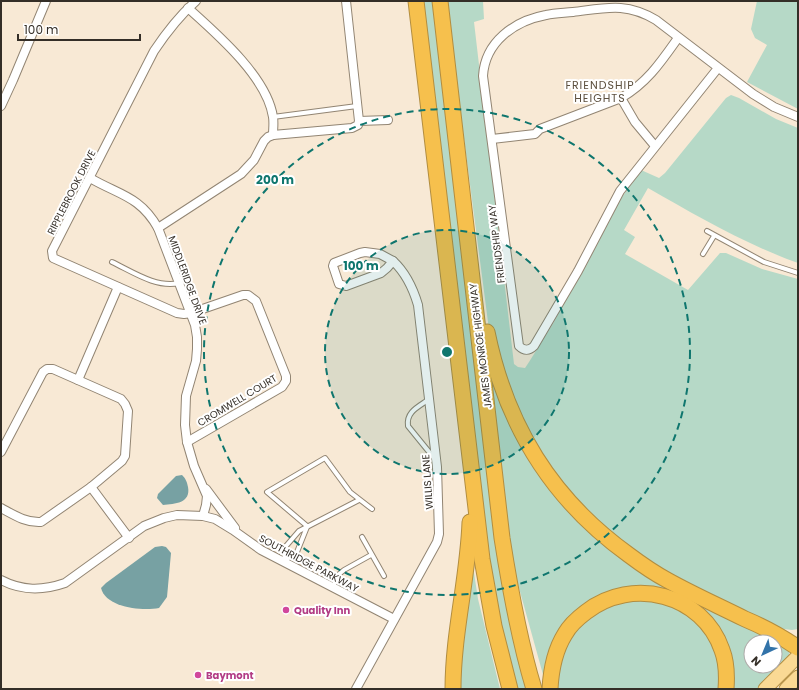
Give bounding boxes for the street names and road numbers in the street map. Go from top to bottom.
street label: RIPPLEBROOK DRIVE [43,147,99,237]
street label: FRIENDSHIP WAY [484,204,509,284]
street label: MIDDLERIDGE DRIVE [165,234,211,327]
street label: JAMES MONROE HIGHWAY [465,282,496,409]
street label: CROMWELL COURT [195,370,280,430]
street label: WILLIS LANE [418,454,437,510]
street label: SOUTHRIDGE PARKWAY [256,531,361,596]

